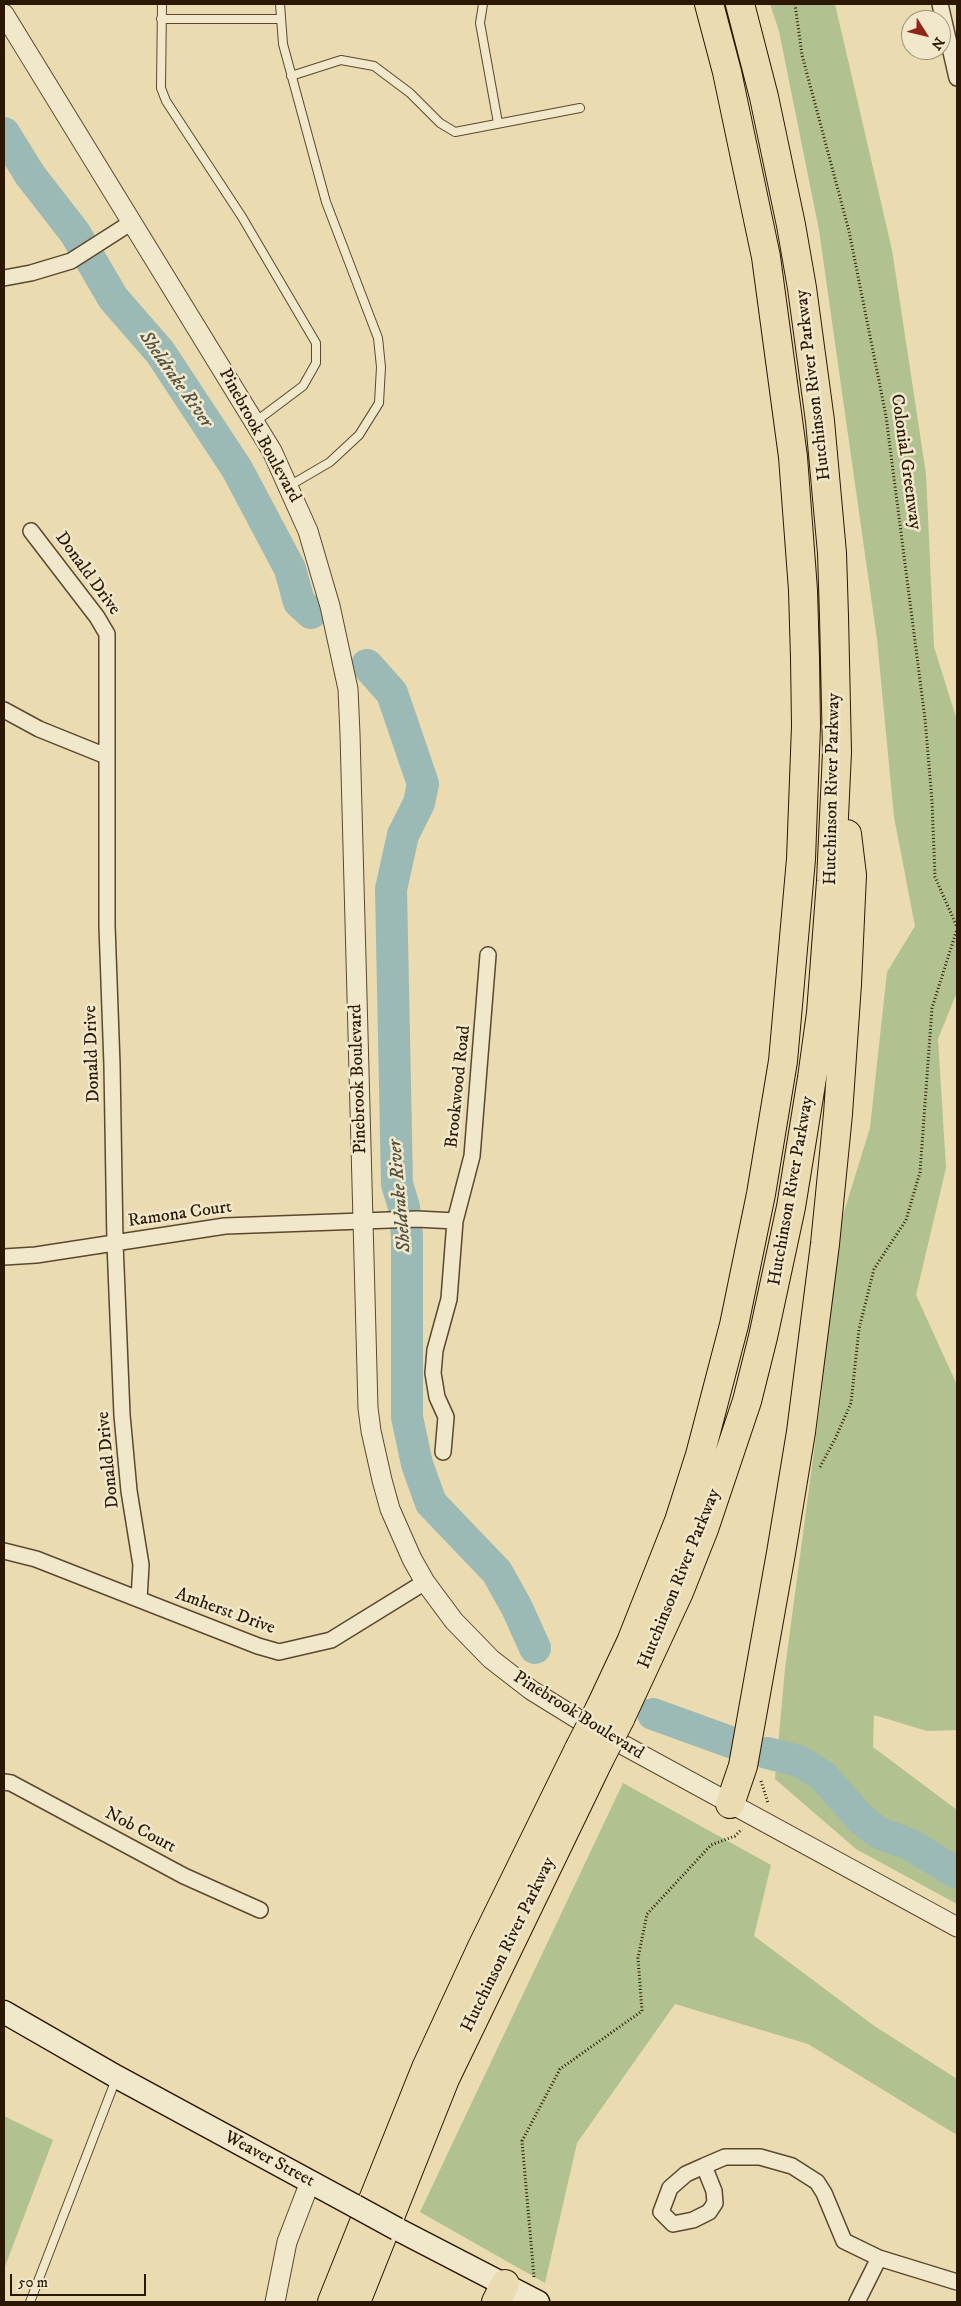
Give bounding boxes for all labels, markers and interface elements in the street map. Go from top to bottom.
north arrow [901,10,951,60]
text: N [927,33,948,53]
street label: Hutchinson River Parkway [792,288,836,482]
water label: Sheldrake River [133,327,217,433]
street label: Pinebrook Boulevard [213,365,305,507]
street label: Colonial Greenway [885,393,925,531]
street label: Donald Drive [50,528,124,620]
street label: Hutchinson River Parkway [821,693,845,885]
street label: Pinebrook Boulevard [346,1004,372,1154]
street label: Donald Drive [81,1005,105,1103]
street label: Brookwood Road [442,1024,476,1150]
street label: Hutchinson River Parkway [765,1094,819,1288]
water label: Sheldrake River [385,1139,417,1253]
street label: Ramona Court [127,1197,233,1233]
street label: Donald Drive [93,1410,125,1510]
street label: Hutchinson River Parkway [634,1486,726,1672]
street label: Amherst Drive [172,1584,278,1640]
street label: Pinebrook Boulevard [509,1667,647,1765]
street label: Nob Court [101,1803,179,1859]
street label: Hutchinson River Parkway [457,1854,561,2036]
street label: Weaver Street [220,2127,318,2193]
scale bar [12,2264,149,2296]
text: 50 m [18,2273,48,2292]

